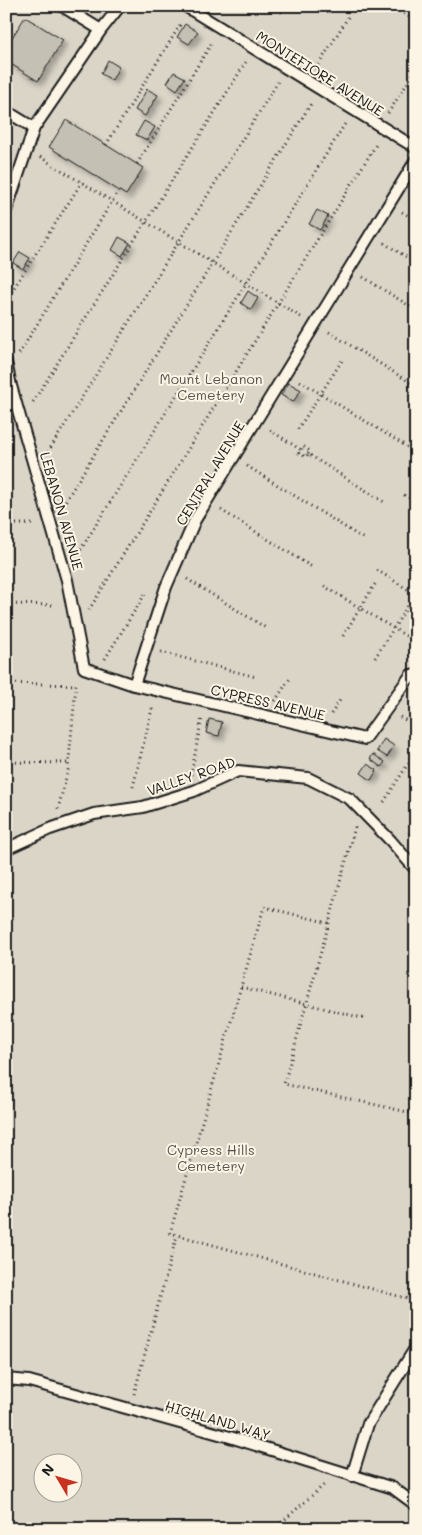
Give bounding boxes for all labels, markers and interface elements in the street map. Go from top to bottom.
street label: MONTEFIORE AVENUE [253,26,387,120]
park label: Mount Lebanon Cemetery [160,369,263,404]
street label: CENTRAL AVENUE [171,417,249,529]
street label: LEBANON AVENUE [36,450,88,572]
street label: CYPRESS AVENUE [209,680,327,724]
street label: VALLEY ROAD [144,752,238,800]
park label: Cypress Hills Cemetery [167,1140,255,1175]
street label: HIGHLAND WAY [163,1396,273,1444]
north arrow [32,1452,82,1502]
text: N [37,1460,58,1480]

